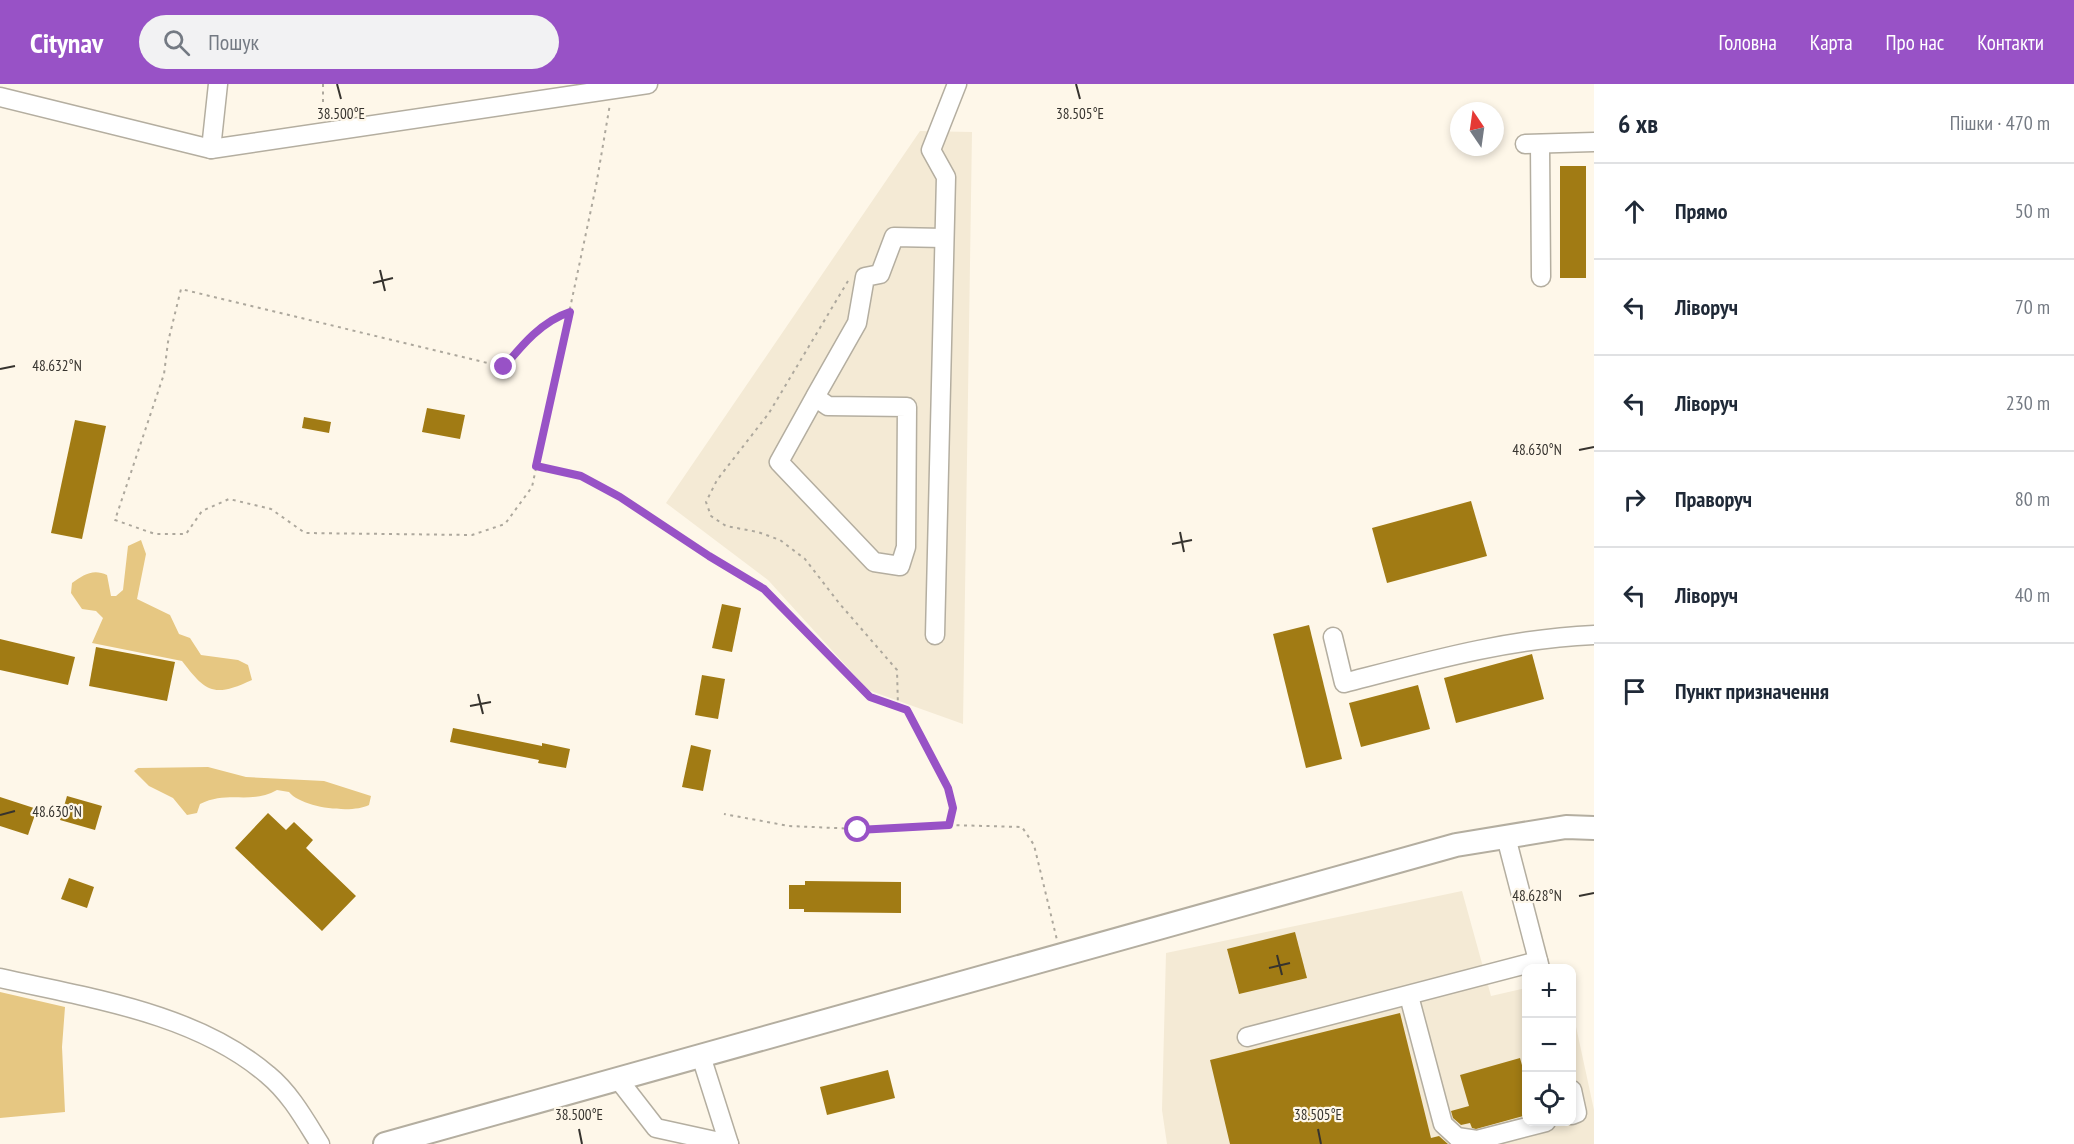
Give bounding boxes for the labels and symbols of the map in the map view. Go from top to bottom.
north arrow [1450,102,1504,156]
text: 38.500°E [317,104,365,123]
text: 38.505°E [1056,104,1104,123]
route end [490,353,516,379]
text: 48.632°N [32,356,82,375]
text: 48.630°N [1512,440,1562,459]
text: 48.630°N [32,802,82,821]
route start [844,816,870,842]
text: 48.628°N [1512,886,1562,905]
text: 38.500°E [555,1105,603,1124]
text: 38.505°E [1294,1105,1342,1124]

